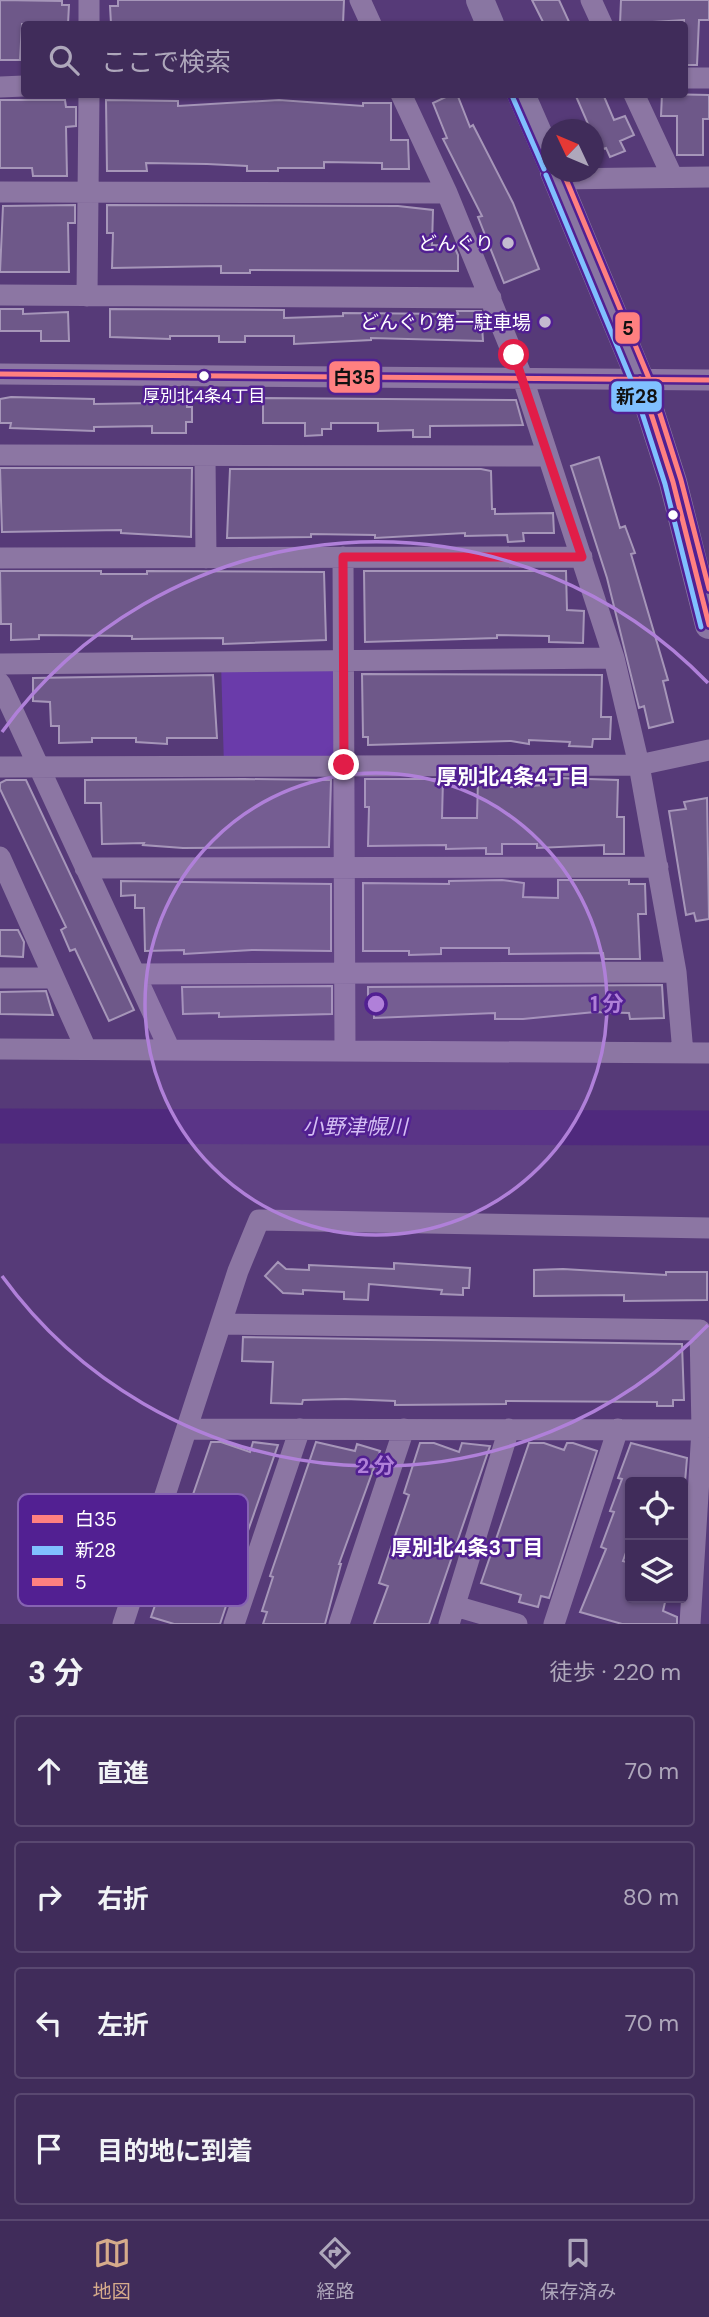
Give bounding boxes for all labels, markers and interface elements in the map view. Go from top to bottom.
search box [21,21,688,98]
icon: search [45,41,83,79]
text: ここで検索 [101,45,231,79]
north arrow [541,119,604,182]
place label: どんぐり [418,231,494,256]
marker: どんぐり [500,235,516,251]
place label: どんぐり第一駐車場 [360,310,531,335]
line badge: 5 [614,311,641,345]
marker: どんぐり第一駐車場 [537,314,553,330]
text: 5 [622,316,634,341]
route start [498,339,529,370]
line badge: 白35 [328,360,381,394]
text: 白35 [333,365,375,390]
marker: 厚別北4条4丁目 [197,369,211,383]
line badge: 新28 [610,380,663,413]
text: 新28 [616,384,658,409]
place label: 厚別北4条4丁目 [143,385,265,407]
unlabelled marker [666,508,680,522]
route end [328,749,359,780]
district label: 厚別北4条4丁目 [436,763,590,791]
text: 1 分 [590,990,624,1018]
centre of rings [364,992,388,1016]
water label: 小野津幌川 [303,1113,409,1141]
text: 2 分 [357,1452,395,1480]
map controls [625,1477,688,1603]
button: locate [625,1477,688,1540]
legend [18,1494,248,1606]
text: 白35 [75,1507,117,1532]
district label: 厚別北4条3丁目 [391,1534,543,1562]
text: 新28 [75,1538,116,1563]
button: layers [625,1540,688,1603]
text: 5 [75,1570,87,1595]
text: 3 分 [28,1653,83,1692]
text: 徒歩 · 220 m [550,1657,681,1687]
icon: ahead [30,1752,68,1790]
text: 直進 [97,1756,149,1790]
text: 70 m [625,1756,679,1786]
icon: right [30,1878,68,1916]
text: 右折 [97,1882,149,1916]
text: 80 m [623,1882,679,1912]
icon: left [30,2004,68,2042]
text: 左折 [97,2008,149,2042]
text: 70 m [625,2008,679,2038]
icon: arrive [30,2130,68,2168]
text: 目的地に到着 [97,2134,253,2168]
tab: 地図 [93,2234,131,2304]
tab: 経路 [316,2234,354,2304]
tab: 保存済み [540,2234,616,2304]

